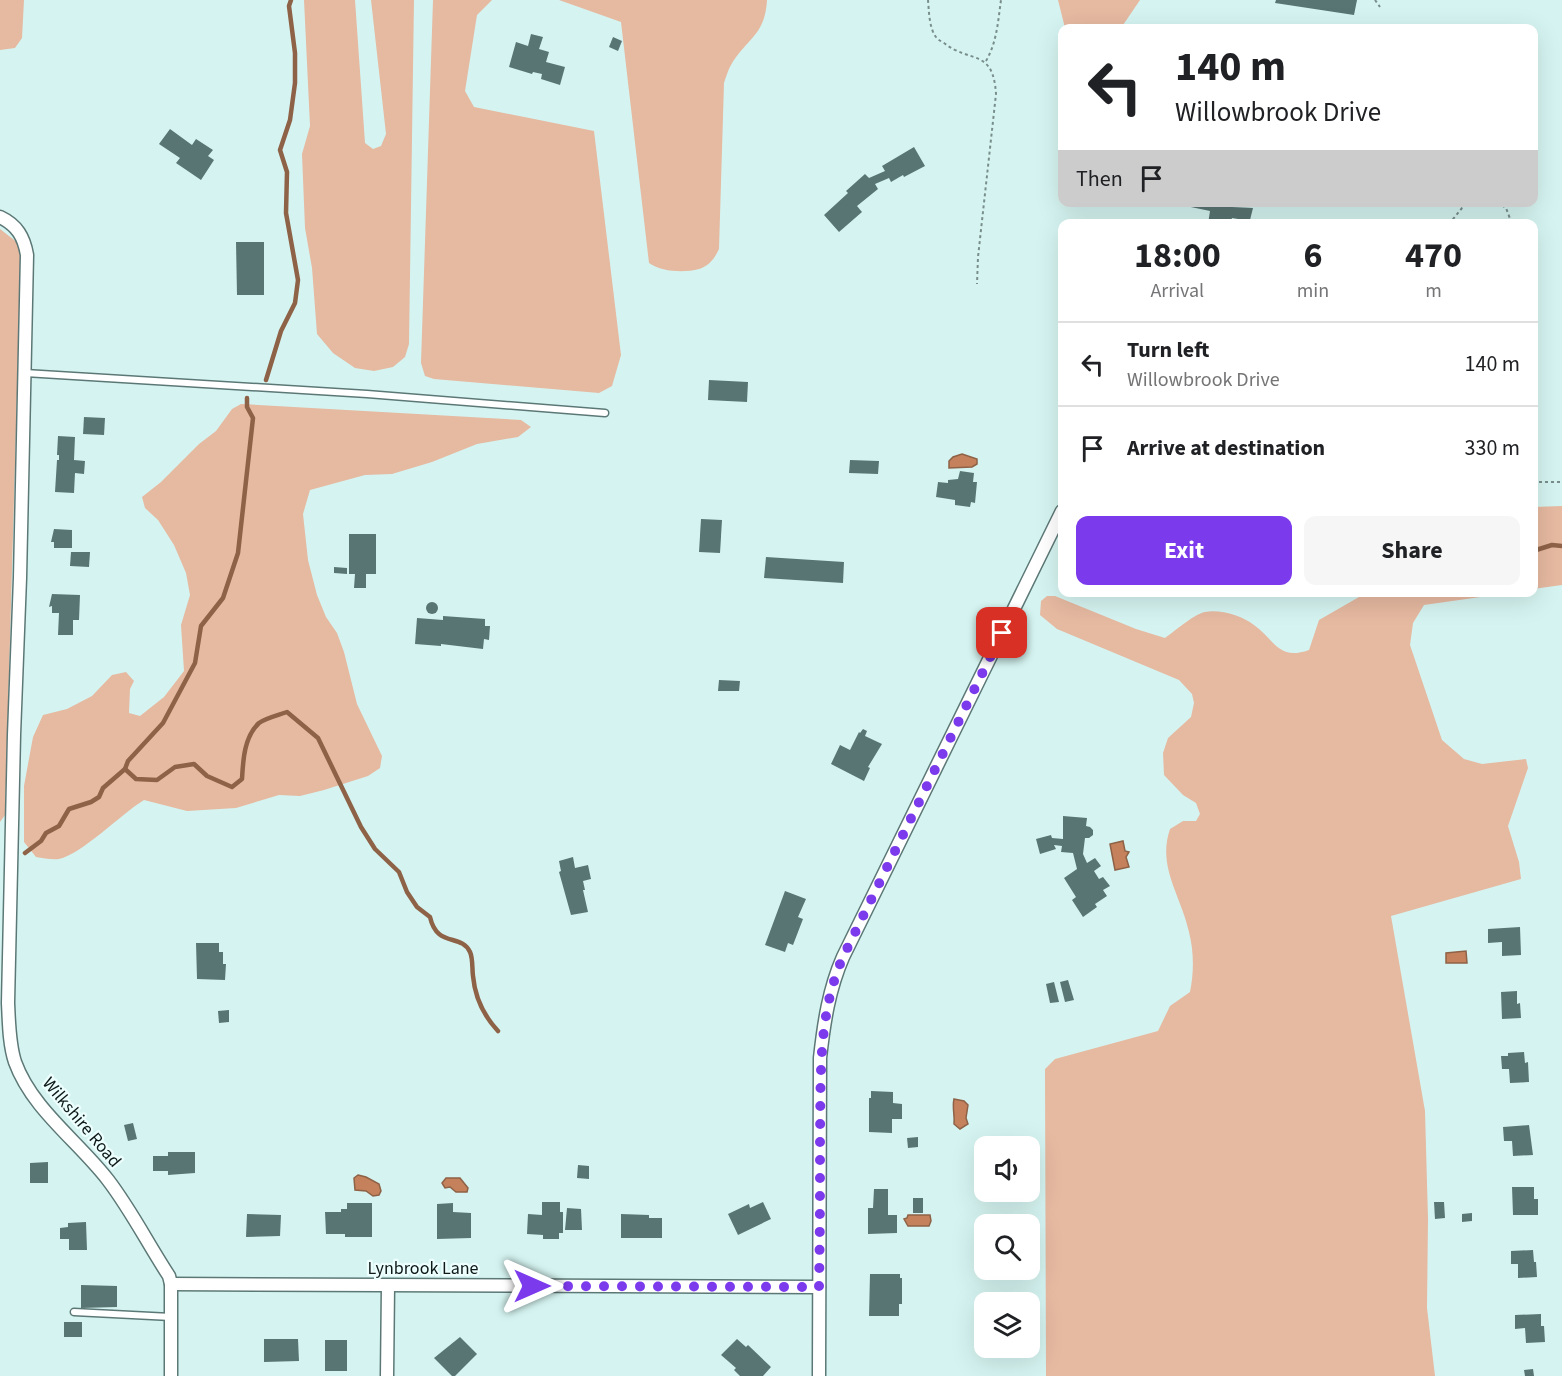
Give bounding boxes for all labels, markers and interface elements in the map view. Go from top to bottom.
text: 140 m [1175,37,1286,97]
icon: left [1076,48,1154,126]
text: Willowbrook Drive [1175,93,1381,132]
icon: arrive [1135,162,1168,195]
text: Then [1076,163,1123,195]
text: 18:00 [1134,230,1221,281]
text: 6 [1303,230,1322,281]
text: 470 [1405,230,1462,281]
text: Arrival [1150,277,1204,305]
text: min [1297,277,1329,305]
text: m [1425,277,1442,305]
text: Turn left [1127,334,1209,366]
icon: left [1076,348,1109,381]
text: 140 m [1465,348,1520,380]
text: Willowbrook Drive [1127,366,1280,394]
icon: arrive [1076,432,1109,465]
text: Arrive at destination [1127,432,1325,464]
text: 330 m [1465,432,1520,464]
button: Exit [1076,516,1292,585]
button: Share [1304,516,1520,585]
pin [976,607,1027,658]
icon: arrive [985,616,1018,649]
street label: Wilkshire Road [36,1072,127,1173]
map controls [974,1136,1040,1358]
button: sound [974,1136,1040,1202]
button: search [974,1214,1040,1280]
position arrow [500,1254,564,1318]
street label: Lynbrook Lane [368,1256,479,1281]
button: layers [974,1292,1040,1358]

